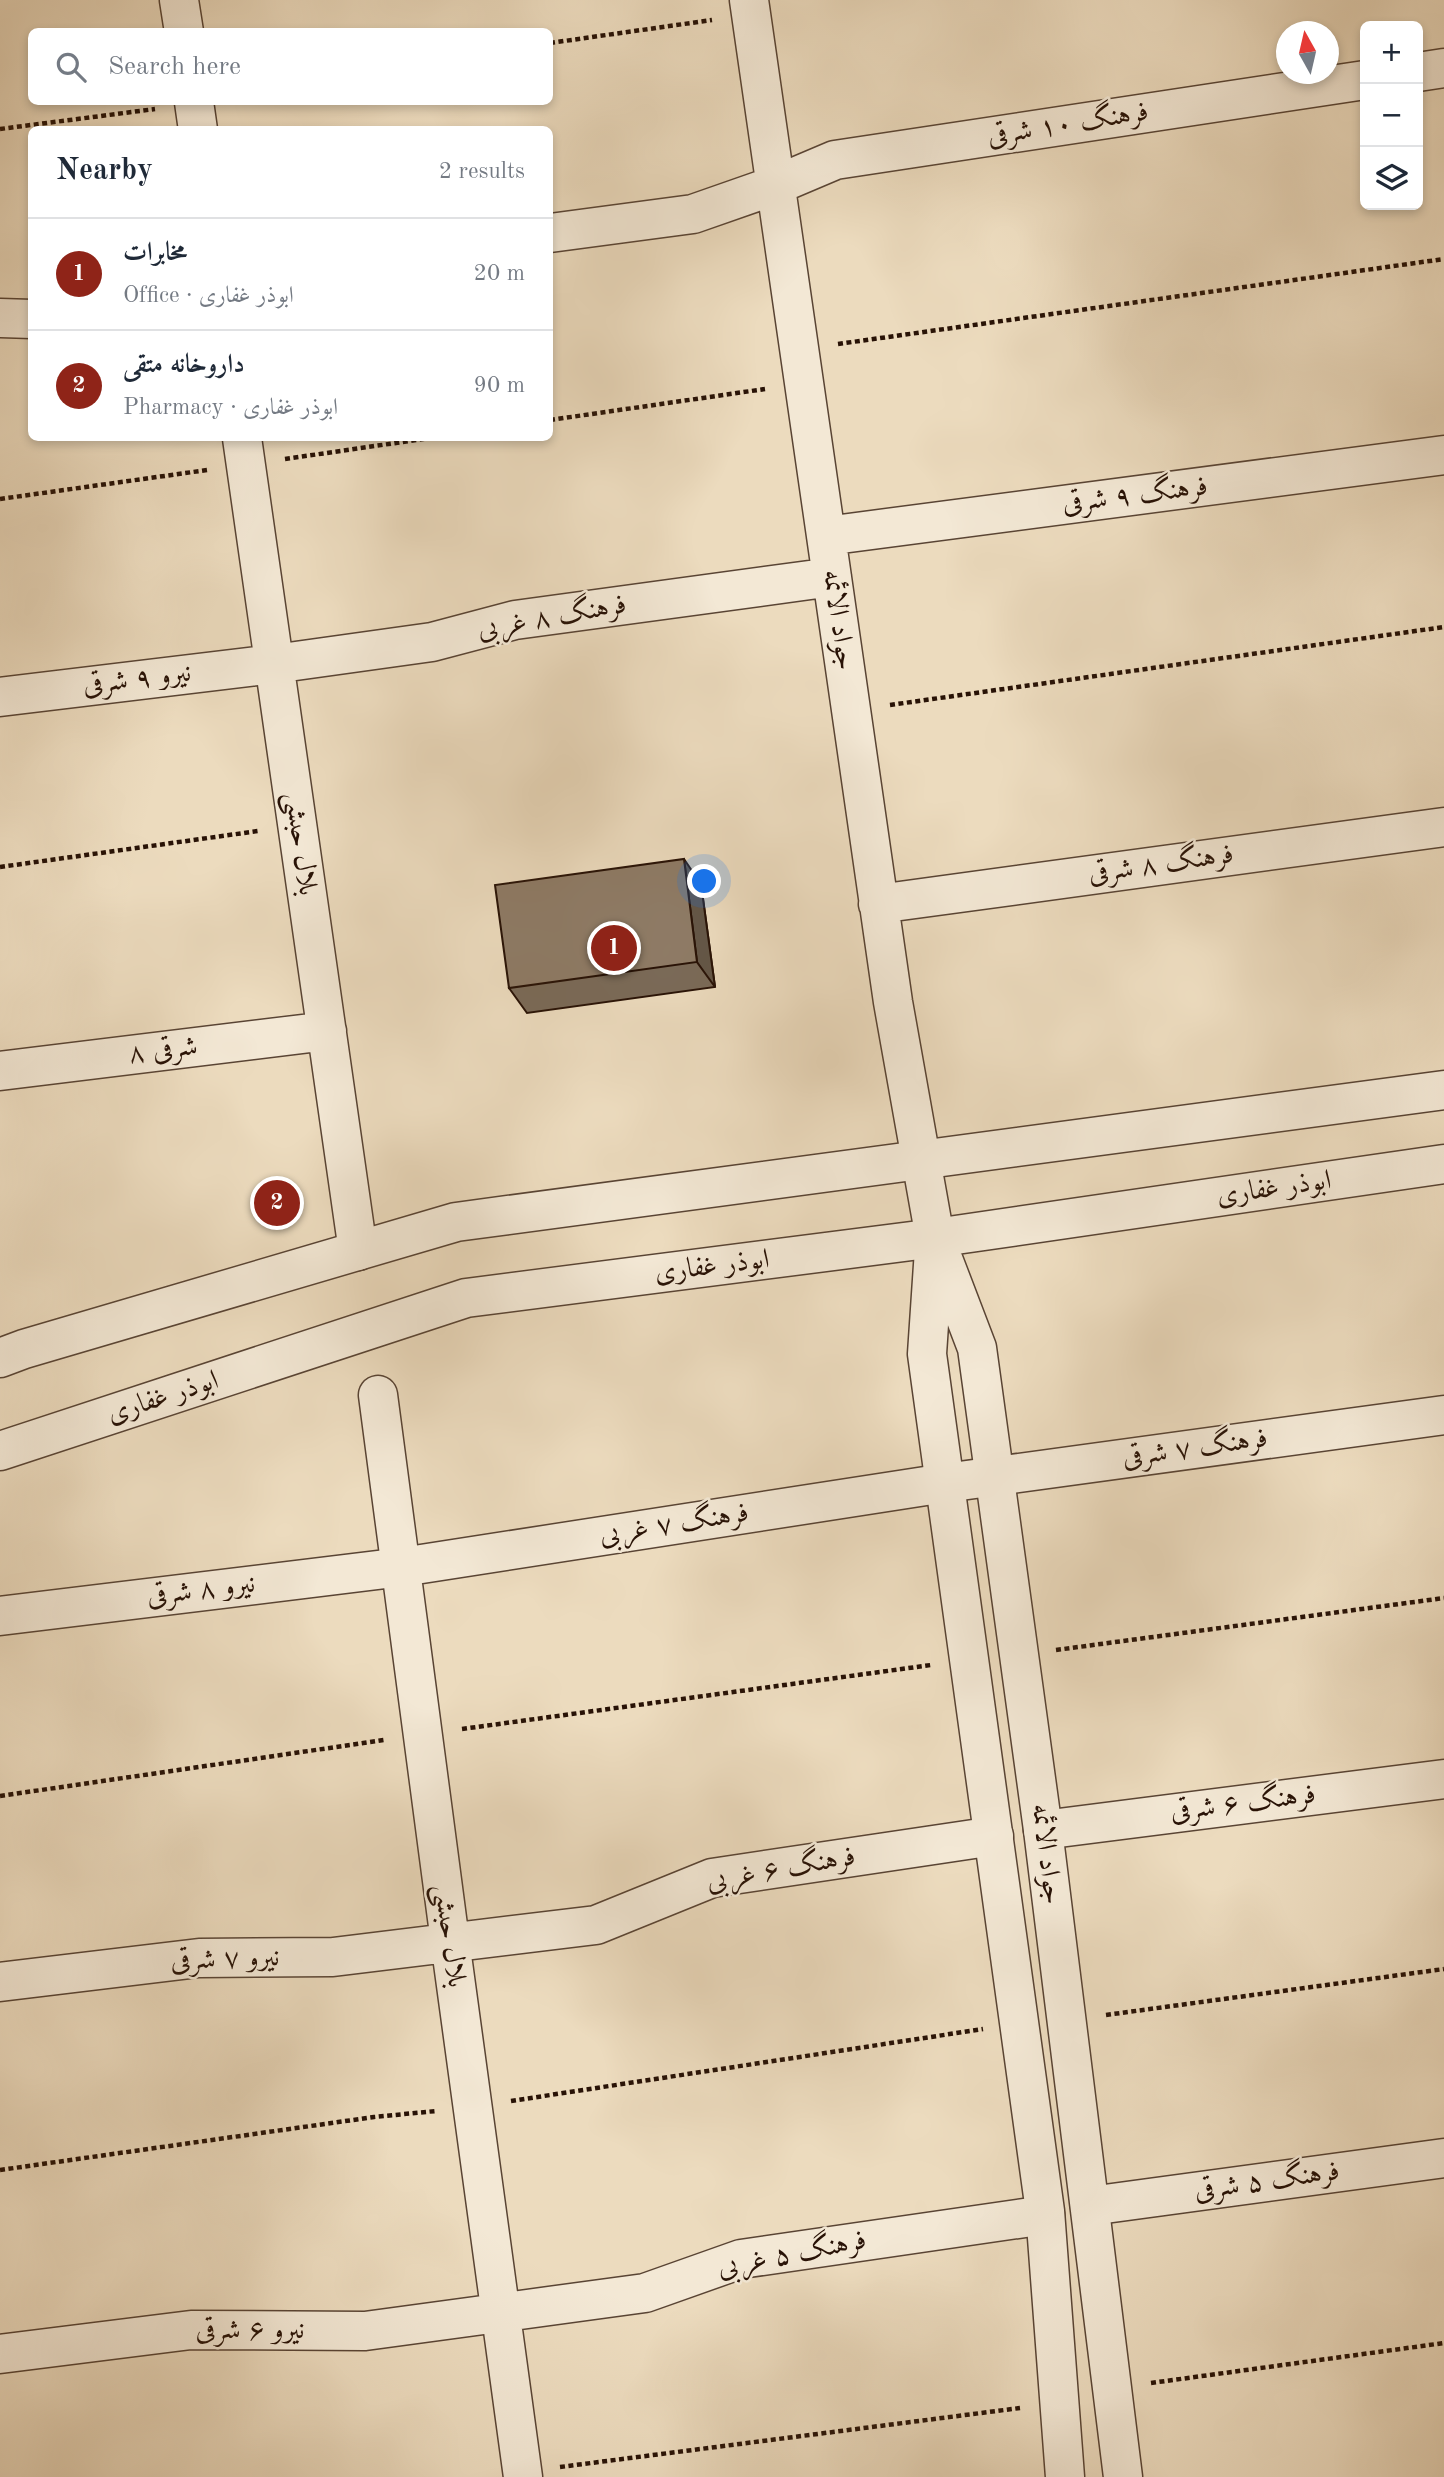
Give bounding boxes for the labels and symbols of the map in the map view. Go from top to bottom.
north arrow [1276,21,1339,84]
street label: فرهنگ ۱۰ شرقی [985,93,1151,154]
street label: فرهنگ ۹ شرقی [1060,467,1210,521]
street label: جواد الائمه [816,568,861,672]
street label: فرهنگ ۸ غربی [474,585,629,648]
street label: نیرو ۹ شرقی [81,658,193,703]
street label: بلال حبشی [276,790,321,898]
street label: فرهنگ ۸ شرقی [1086,835,1236,891]
your location [687,864,721,898]
pin: 1 [591,922,637,974]
street label: ۸ شرقی [127,1032,199,1071]
street label: ابوذر غفاری [1215,1167,1333,1212]
pin: 2 [254,1177,300,1229]
street label: ابوذر غفاری [653,1246,771,1289]
street label: ابوذر غفاری [104,1367,223,1430]
street label: فرهنگ ۷ شرقی [1120,1419,1270,1475]
street label: فرهنگ ۷ غربی [596,1493,751,1554]
street label: نیرو ۸ شرقی [145,1569,257,1614]
street label: فرهنگ ۶ شرقی [1168,1775,1318,1829]
street label: جواد الائمه [1025,1802,1068,1906]
street label: فرهنگ ۶ غربی [703,1837,858,1900]
street label: بلال حبشی [425,1882,470,1990]
street label: نیرو ۷ شرقی [170,1943,280,1978]
street label: فرهنگ ۵ شرقی [1192,2152,1342,2208]
street label: فرهنگ ۵ غربی [714,2221,869,2286]
street label: نیرو ۶ شرقی [195,2316,305,2347]

